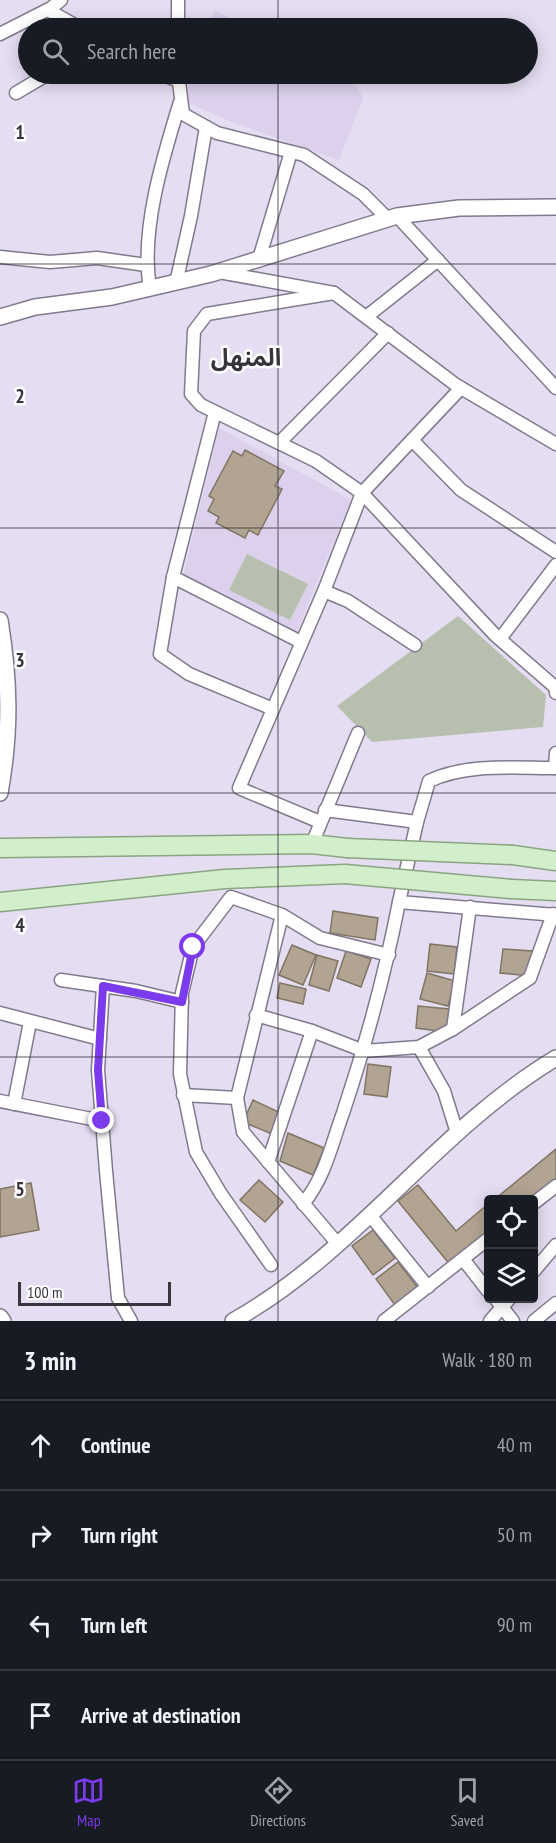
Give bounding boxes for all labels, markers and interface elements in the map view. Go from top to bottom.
search box [18,18,538,84]
icon: search [39,35,72,68]
text: Search here [87,37,176,65]
text: 1 [15,119,25,145]
district label: المنهل [211,342,281,373]
text: 2 [15,383,25,409]
text: 3 [15,647,25,673]
text: 4 [15,912,25,938]
route start [179,933,205,959]
route end [88,1107,114,1133]
text: 5 [15,1176,25,1202]
map controls [484,1195,538,1303]
button: locate [484,1195,538,1249]
button: layers [484,1249,538,1303]
scale bar [18,1279,171,1306]
text: 100 m [27,1282,62,1302]
text: 3 min [24,1344,77,1377]
text: Walk · 180 m [442,1347,532,1373]
icon: ahead [24,1429,57,1462]
text: Continue [81,1431,151,1459]
text: 40 m [497,1432,532,1458]
icon: right [24,1519,57,1552]
text: Turn right [81,1521,158,1549]
text: 50 m [497,1522,532,1548]
icon: left [24,1609,57,1642]
text: Turn left [81,1611,147,1639]
text: 90 m [497,1612,532,1638]
icon: arrive [24,1699,57,1732]
text: Arrive at destination [81,1701,241,1729]
tab: Map [72,1774,105,1830]
tab: Directions [250,1774,306,1830]
tab: Saved [451,1774,484,1830]

